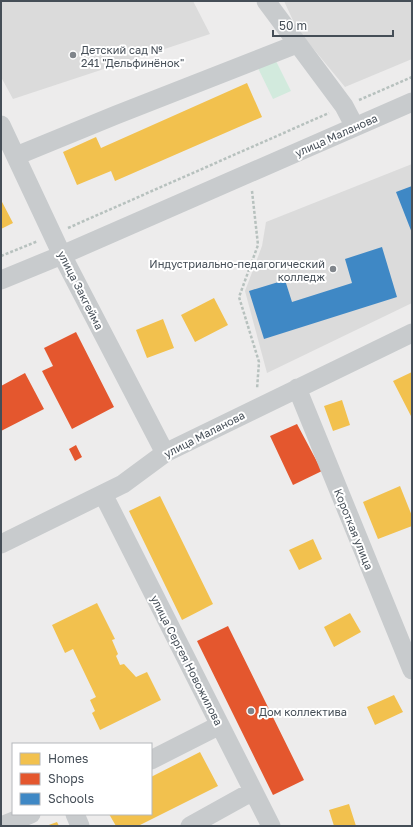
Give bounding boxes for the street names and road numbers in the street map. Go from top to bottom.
street label: улица Маланова [293,111,379,159]
street label: улица Закгейма [56,248,106,332]
street label: улица Маланова [161,408,247,460]
street label: Короткая улица [332,487,376,571]
street label: улица Сергея Новожилова [148,593,226,727]

